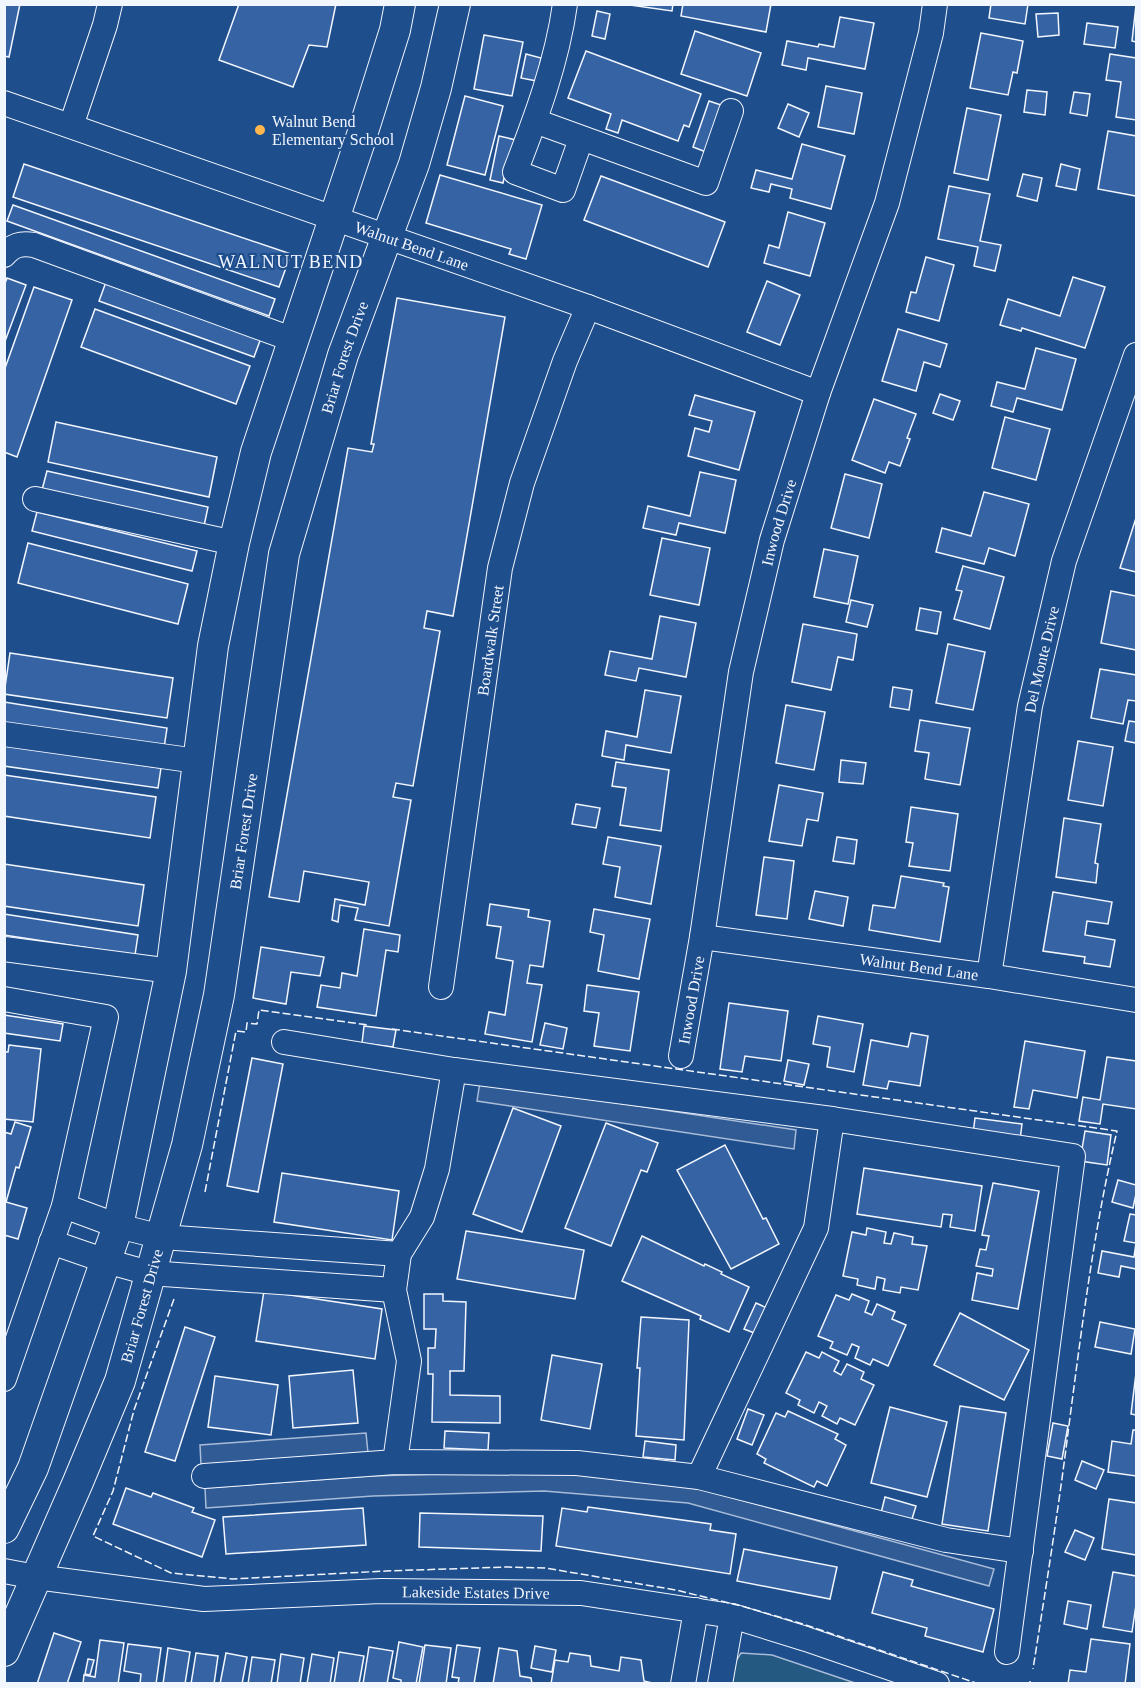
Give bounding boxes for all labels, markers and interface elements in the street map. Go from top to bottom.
place label: Walnut Bend Elementary School [272,113,395,149]
marker: Walnut Bend Elementary School [253,123,267,137]
street label: Walnut Bend Lane [353,218,471,273]
district label: WALNUT BEND [218,252,364,272]
street label: Briar Forest Drive [318,299,371,416]
street label: Inwood Drive [758,477,799,567]
street label: Boardwalk Street [474,583,506,697]
street label: Del Monte Drive [1021,604,1062,714]
street label: Briar Forest Drive [226,772,260,891]
street label: Walnut Bend Lane [859,950,979,983]
street label: Inwood Drive [675,954,707,1045]
street label: Briar Forest Drive [117,1247,166,1365]
street label: Lakeside Estates Drive [402,1583,550,1601]

